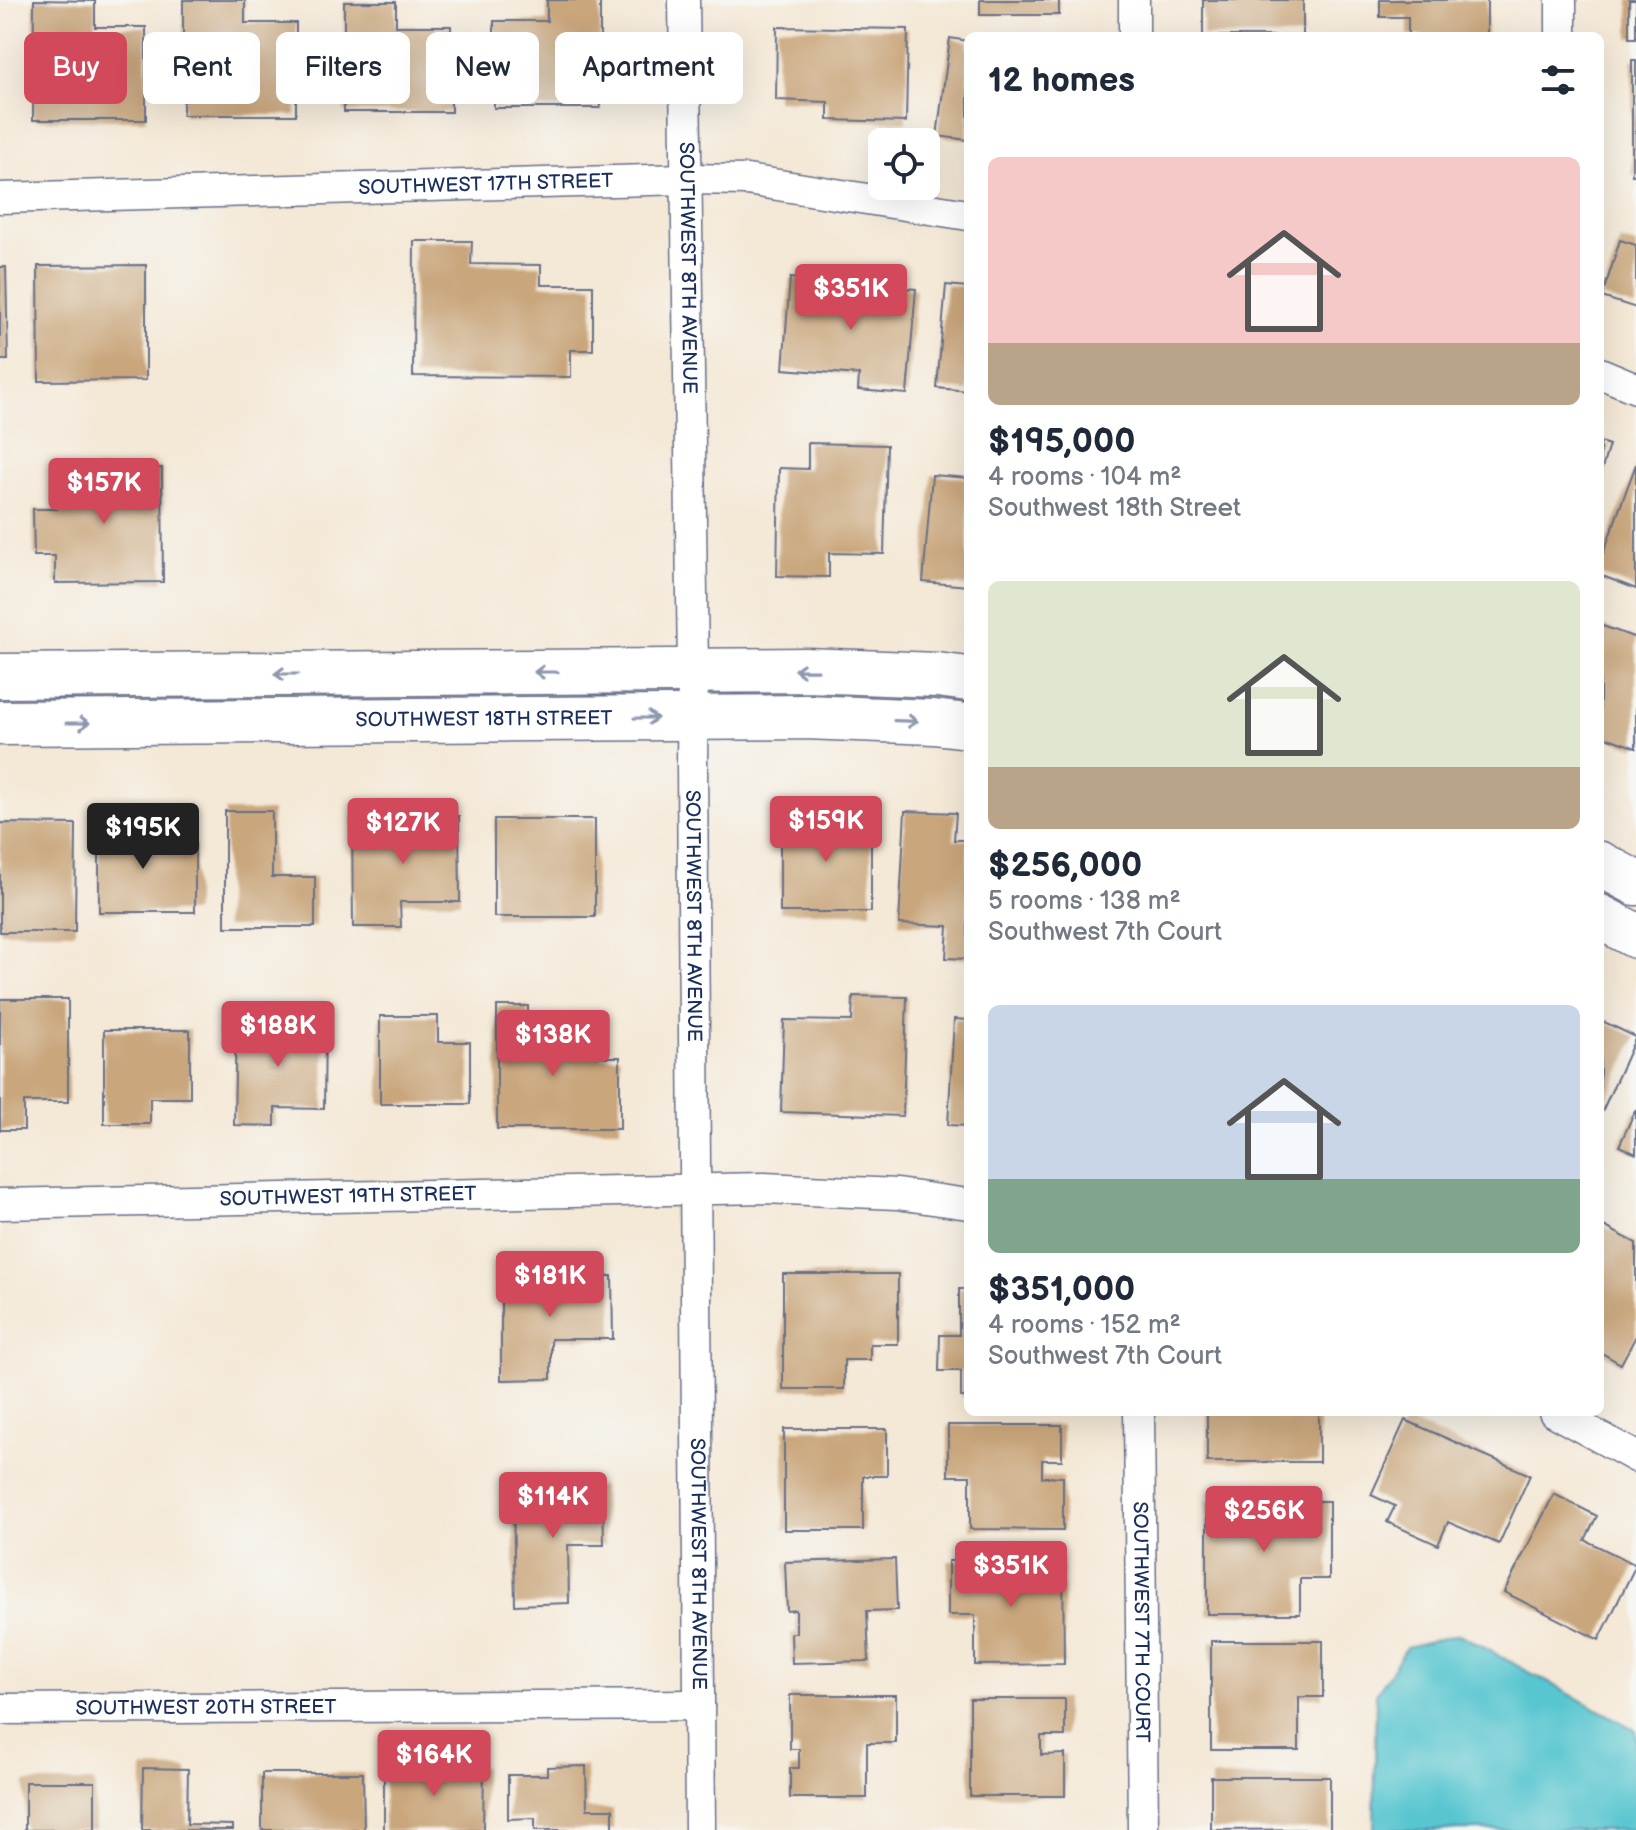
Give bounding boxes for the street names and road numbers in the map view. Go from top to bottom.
street label: SOUTHWEST 8TH AVENUE [674,142,701,394]
street label: SOUTHWEST 17TH STREET [358,169,614,200]
street label: SOUTHWEST 18TH STREET [355,706,613,732]
street label: SOUTHWEST 8TH AVENUE [680,790,706,1042]
street label: SOUTHWEST 19TH STREET [219,1182,477,1211]
street label: SOUTHWEST 8TH AVENUE [685,1438,711,1690]
street label: SOUTHWEST 7TH COURT [1128,1501,1154,1743]
street label: SOUTHWEST 20TH STREET [75,1695,337,1721]

